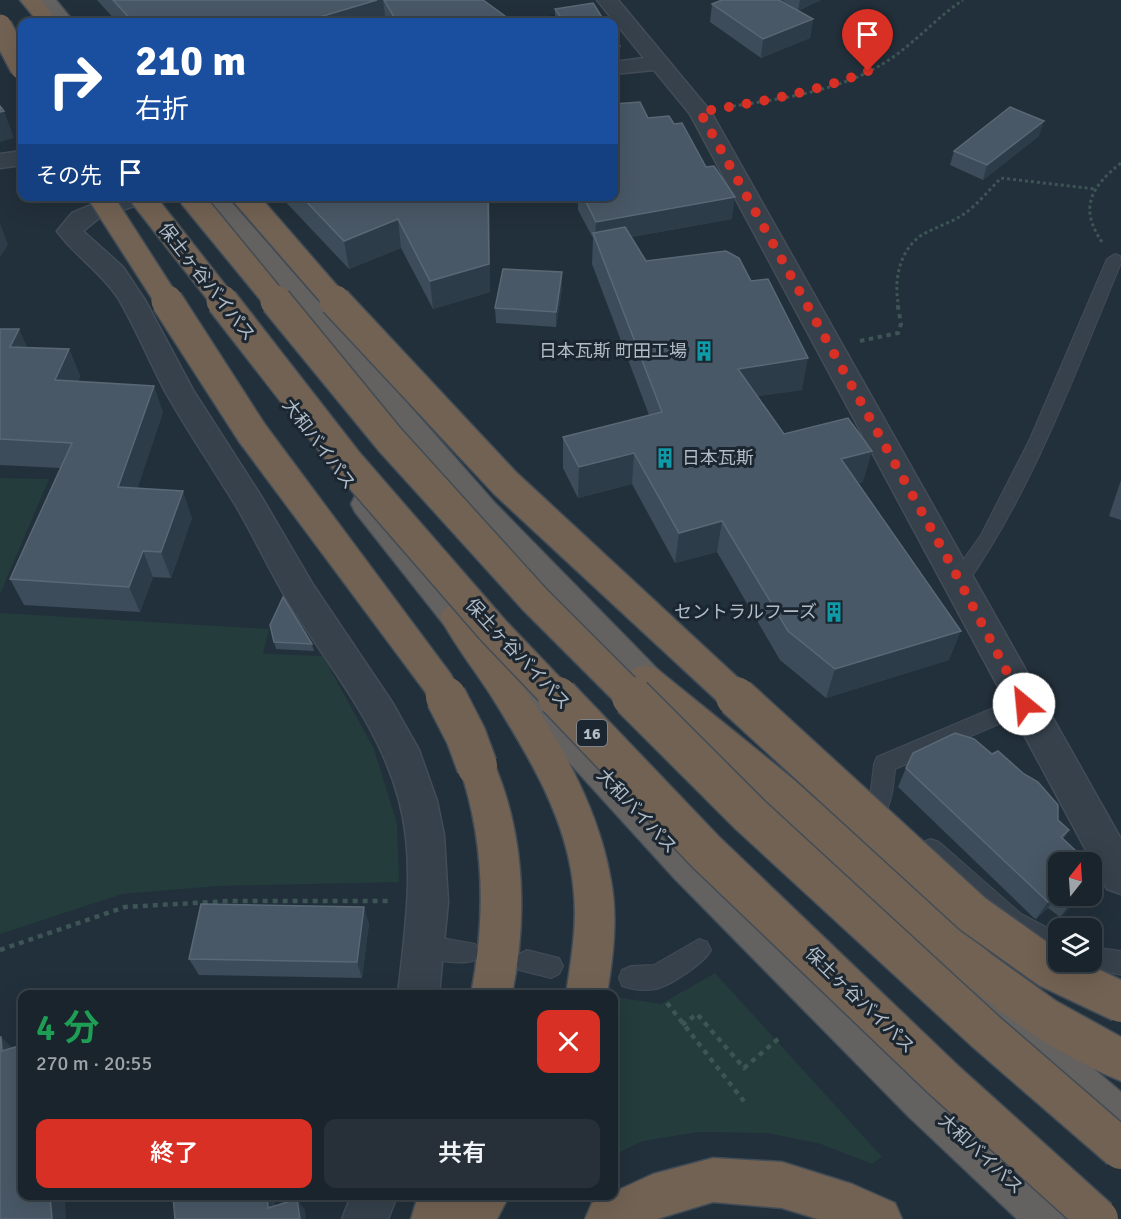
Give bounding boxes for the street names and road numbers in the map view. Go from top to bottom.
street label: 保土ヶ谷バイパス [154,219,260,345]
street label: 大和バイパス [278,394,360,494]
street label: 保土ヶ谷バイパス [461,594,575,714]
road number: 16 [577,720,607,746]
street label: 大和バイパス [592,764,682,858]
street label: 保土ヶ谷バイパス [801,942,919,1058]
street label: 大和バイパス [934,1109,1028,1199]

